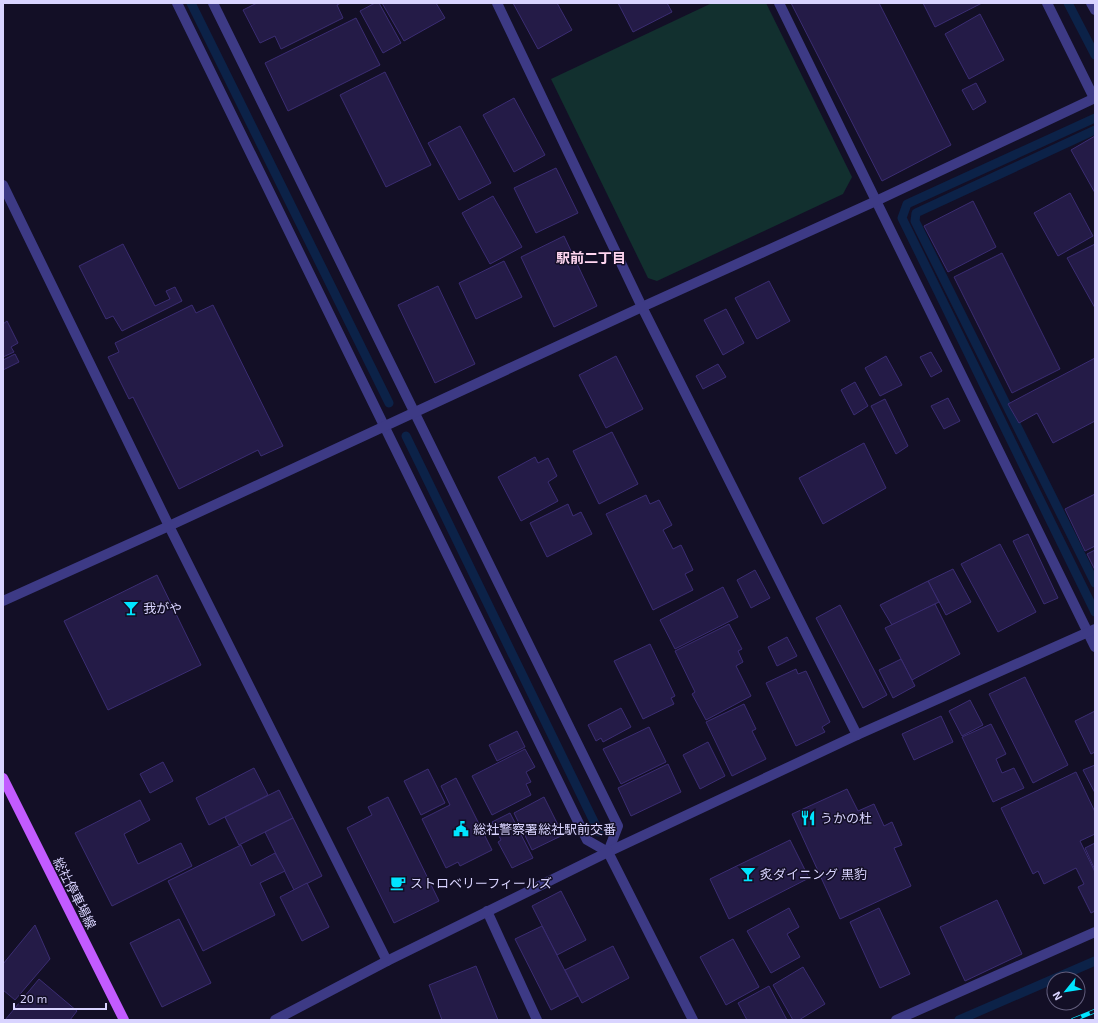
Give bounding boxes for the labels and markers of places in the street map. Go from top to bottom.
bar icon: 我がや [122,599,140,617]
place label: 我がや [143,600,182,616]
restaurant icon: うかの杜 [799,809,817,827]
place label: うかの杜 [820,810,872,826]
public building icon: 総社警察署総社駅前交番 [452,820,470,838]
place label: 総社警察署総社駅前交番 [473,821,616,837]
bar icon: 炙ダイニング 黒豹 [739,865,757,883]
place label: 炙ダイニング 黒豹 [760,866,867,882]
cafe icon: ストロベリーフィールズ [389,874,407,892]
place label: ストロベリーフィールズ [410,875,552,891]

